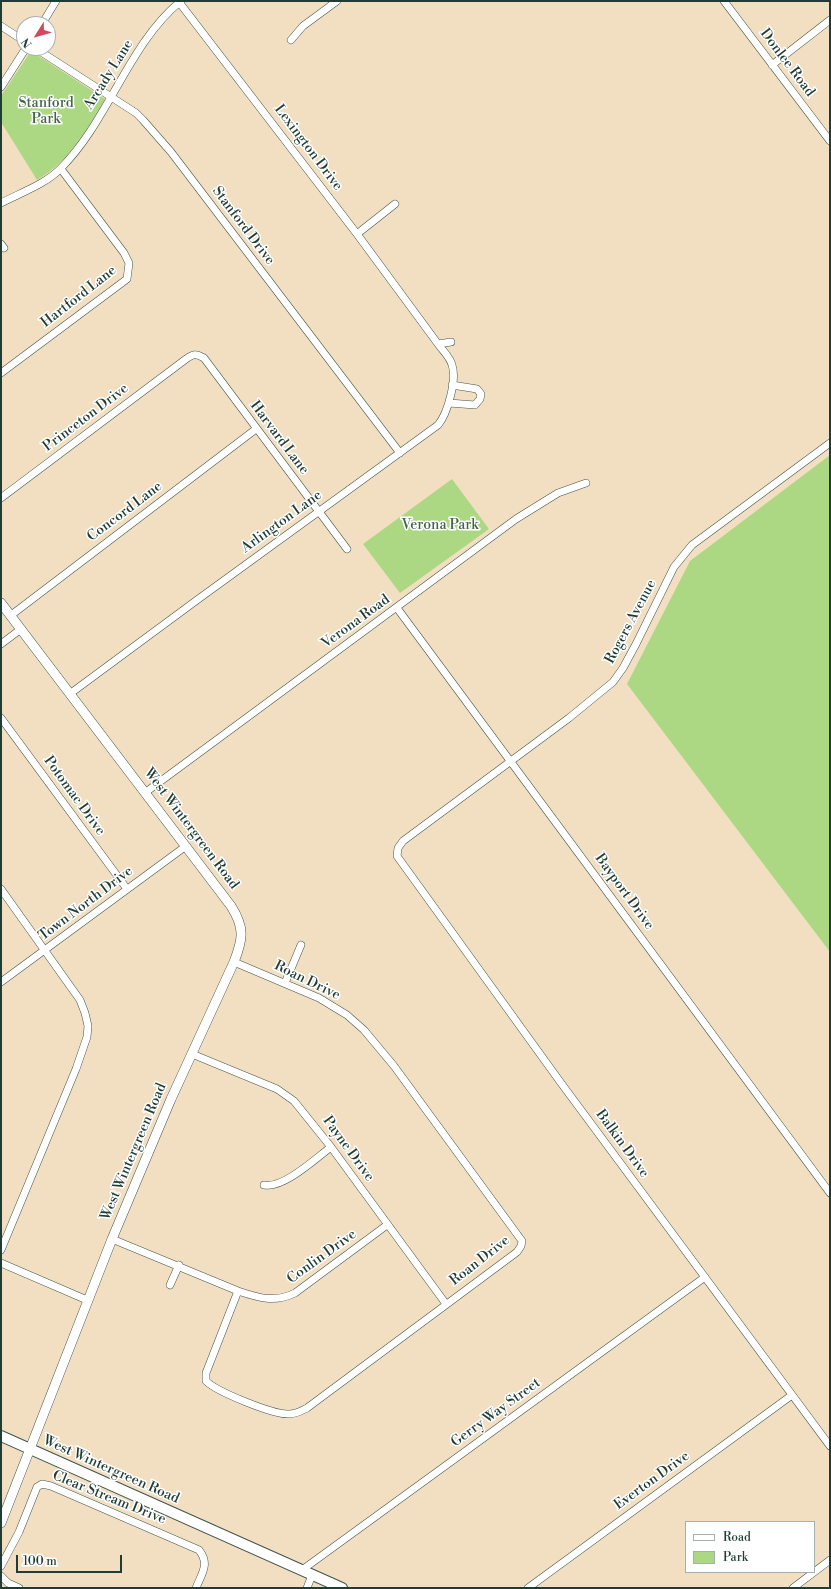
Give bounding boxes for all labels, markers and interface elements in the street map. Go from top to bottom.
north arrow [16,16,56,56]
street label: Donlee Road [756,26,818,100]
text: N [19,35,35,50]
street label: Arcady Lane [81,37,137,113]
park label: Stanford Park [18,96,74,128]
street label: Lexington Drive [270,102,346,194]
street label: Stanford Drive [208,184,278,268]
street label: Hartford Lane [38,262,120,332]
street label: Princeton Drive [40,380,132,456]
street label: Harvard Lane [246,398,312,478]
street label: Concord Lane [84,478,166,546]
street label: Arlington Lane [238,487,326,557]
park label: Verona Park [401,518,479,534]
street label: Rogers Avenue [602,577,660,667]
street label: Verona Road [319,592,393,652]
street label: Potomac Drive [40,753,108,839]
street label: West Wintergreen Road [140,765,242,893]
street label: Bayport Drive [591,851,657,933]
street label: Town North Drive [36,863,136,945]
street label: Roan Drive [271,958,343,1004]
street label: West Wintergreen Road [97,1081,171,1223]
street label: Balkin Drive [592,1107,652,1181]
street label: Payne Drive [319,1113,377,1185]
street label: Conlin Drive [284,1226,360,1288]
street label: Roan Drive [447,1232,513,1290]
street label: Gerry Way Street [448,1375,544,1451]
street label: West Wintergreen Road [40,1432,182,1508]
street label: Everton Drive [611,1448,693,1514]
street label: Clear Stream Drive [50,1468,168,1528]
legend [685,1521,815,1573]
text: Road [723,1530,751,1545]
scale bar [18,1547,124,1573]
text: Park [723,1550,748,1565]
text: 100 m [23,1554,57,1569]

